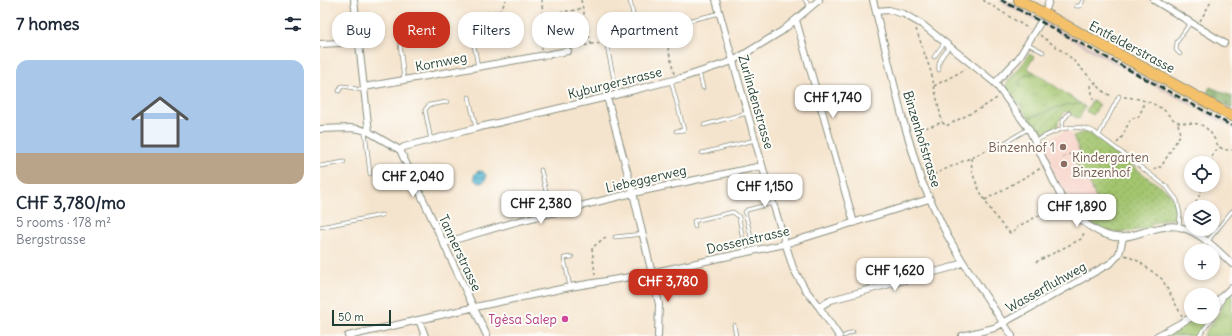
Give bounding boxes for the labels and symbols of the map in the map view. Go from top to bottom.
street label: Entfelderstrasse [1086,17,1178,77]
street label: Kornweg [414,49,468,75]
street label: Zurlindenstrasse [734,53,778,151]
street label: Kyburgerstrasse [566,63,664,103]
pin: CHF 1,740 [787,85,879,119]
street label: Binzenhofstrasse [899,89,945,189]
place label: Binzenhof 1 [988,139,1055,156]
marker: Binzenhof 1 [1058,142,1068,152]
place label: Kindergarten Binzenhof [1072,149,1149,181]
marker: Kindergarten Binzenhof [1059,159,1069,169]
street label: Liebeggerweg [604,161,688,197]
pin: CHF 2,040 [367,164,459,198]
pin: CHF 1,150 [719,174,811,208]
pin: CHF 2,380 [495,191,587,225]
pin: CHF 1,890 [1031,194,1123,228]
street label: Tannerstrasse [435,212,485,294]
street label: Dossenstrasse [705,222,791,258]
pin: CHF 1,620 [849,258,941,292]
street label: Wasserfluhweg [1003,258,1089,316]
pin: CHF 3,780 [622,269,714,303]
scale bar [332,308,391,327]
place label: Tgèsa Salep [488,311,557,328]
marker: Tgèsa Salep [560,314,570,324]

